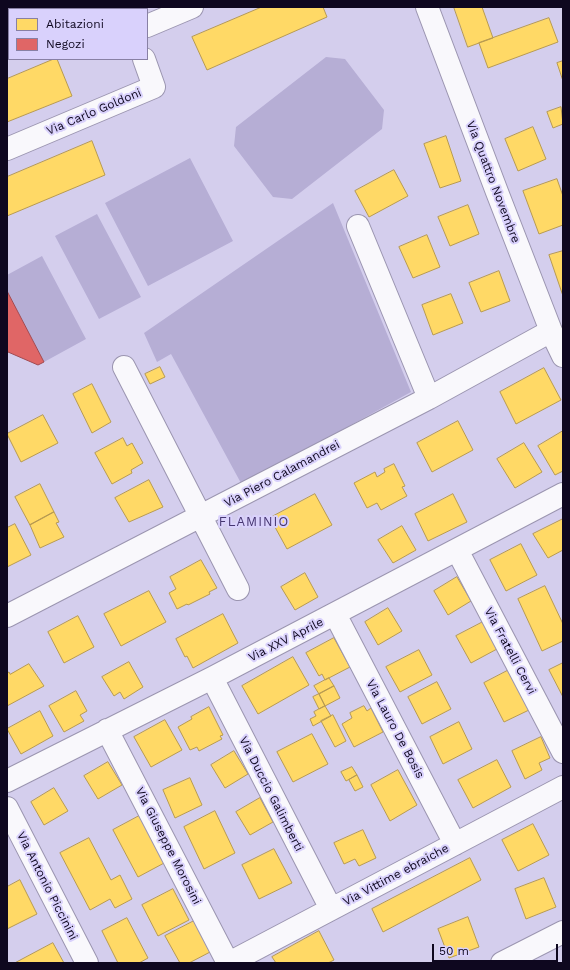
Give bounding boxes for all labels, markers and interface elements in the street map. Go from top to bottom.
legend [8,8,148,60]
text: Abitazioni [46,17,104,31]
text: Negozi [46,37,85,51]
street label: Via Carlo Goldoni [44,86,144,138]
street label: Via Quattro Novembre [463,119,523,245]
street label: Via Piero Calamandrei [222,437,342,511]
district label: FLAMINIO [219,514,289,530]
street label: Via Fratelli Cervi [481,605,539,697]
street label: Via XXV Aprile [246,615,326,665]
street label: Via Lauro De Bosis [363,677,427,781]
street label: Via Duccio Galimberti [236,734,306,854]
street label: Via Giuseppe Morosini [132,785,204,907]
street label: Via Antonio Piccinini [13,829,81,943]
street label: Via Vittime ebraiche [341,841,451,909]
scale bar [434,936,560,962]
text: 50 m [439,944,469,958]

